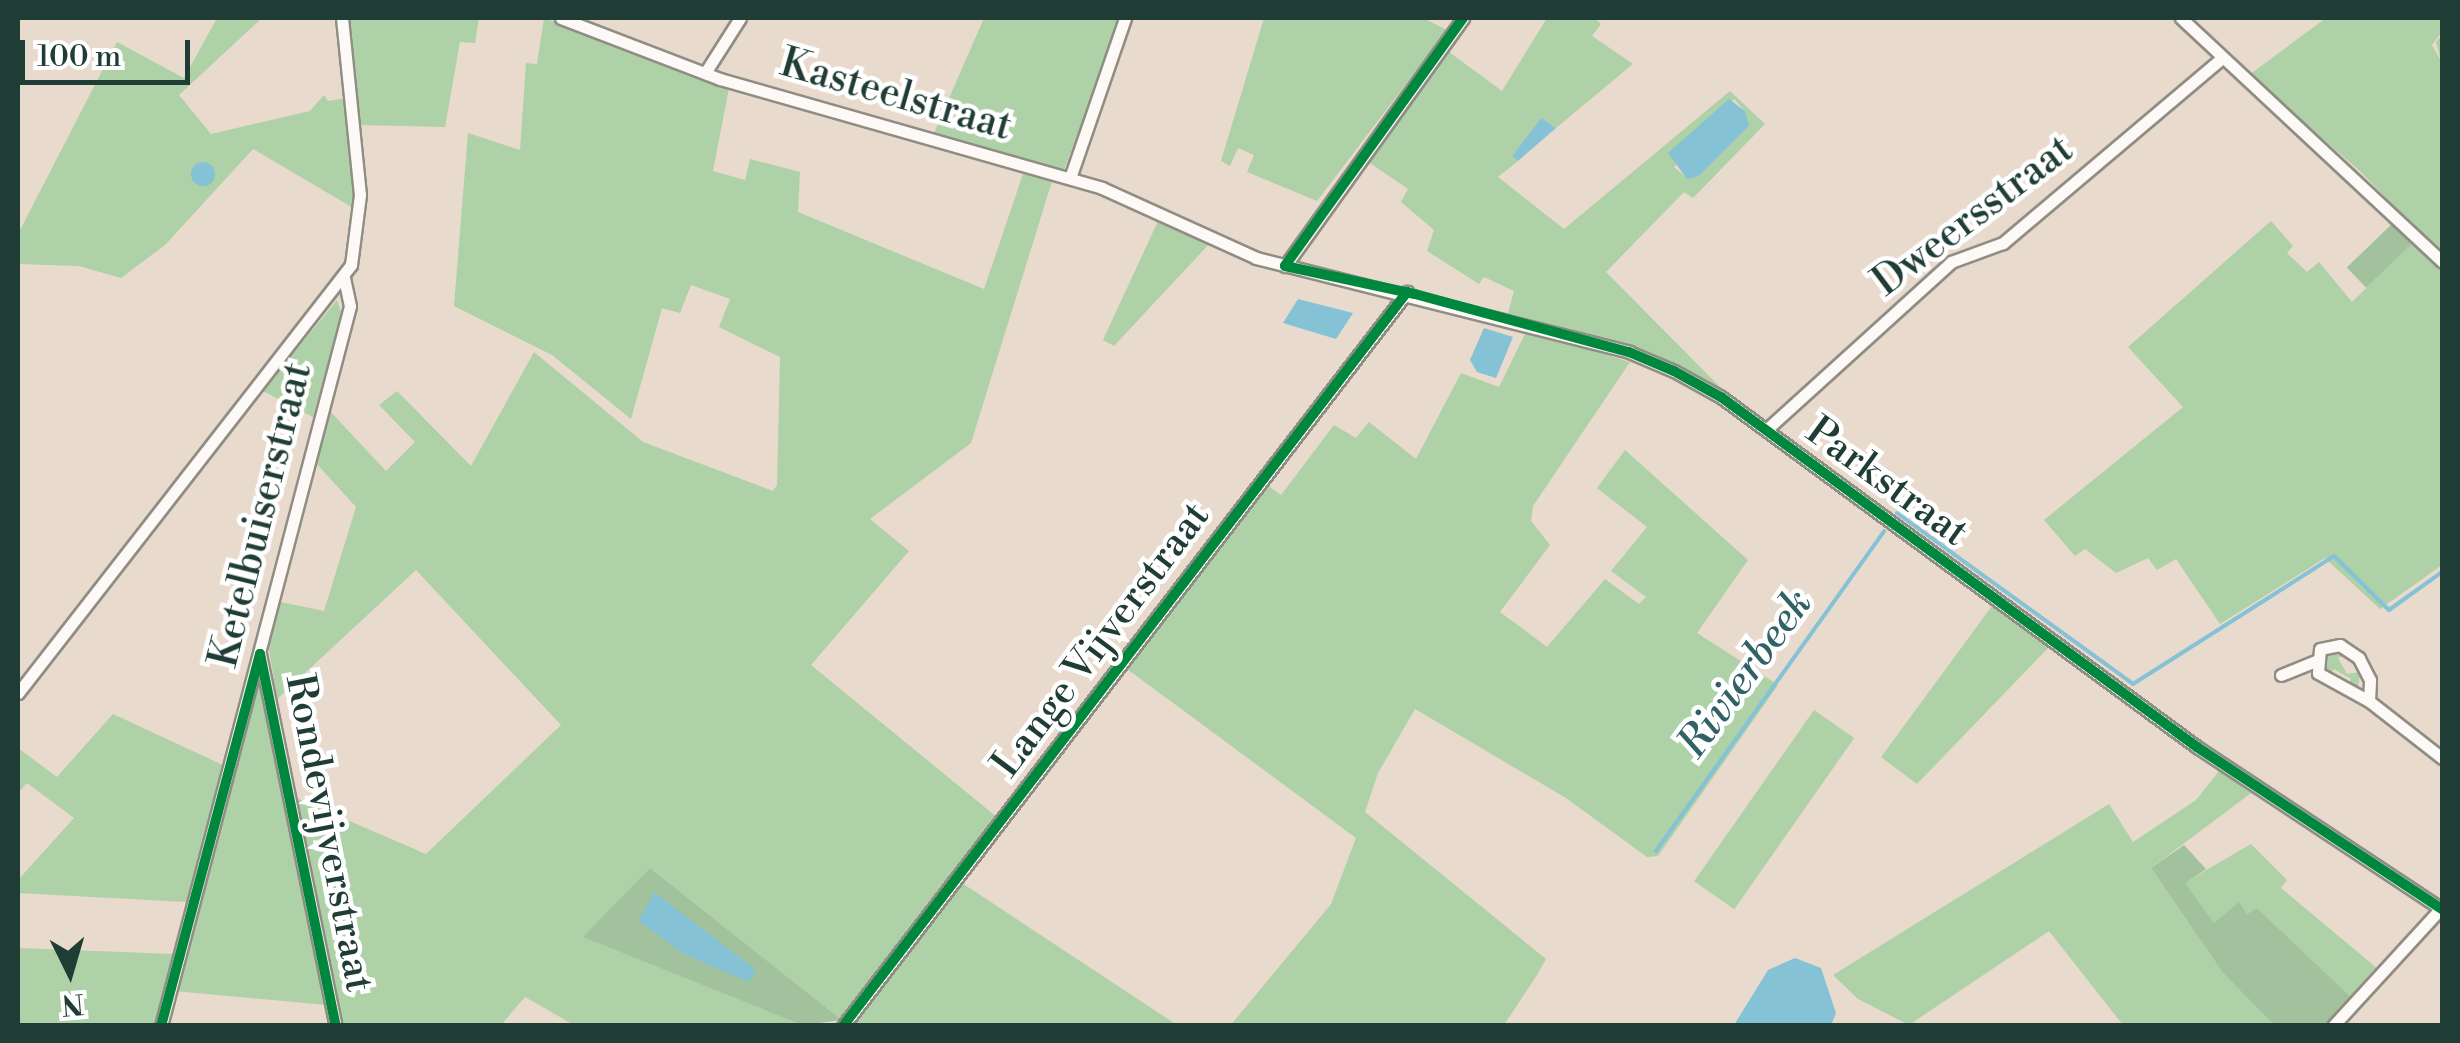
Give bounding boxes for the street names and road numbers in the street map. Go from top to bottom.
street label: Kasteelstraat [775,39,1017,151]
street label: Dweersstraat [1864,125,2082,307]
street label: Ketelbuiserstraat [200,358,322,672]
street label: Parkstraat [1797,407,1977,557]
street label: Lange Vijverstraat [982,493,1220,787]
street label: Rondevijverstraat [275,670,383,996]

